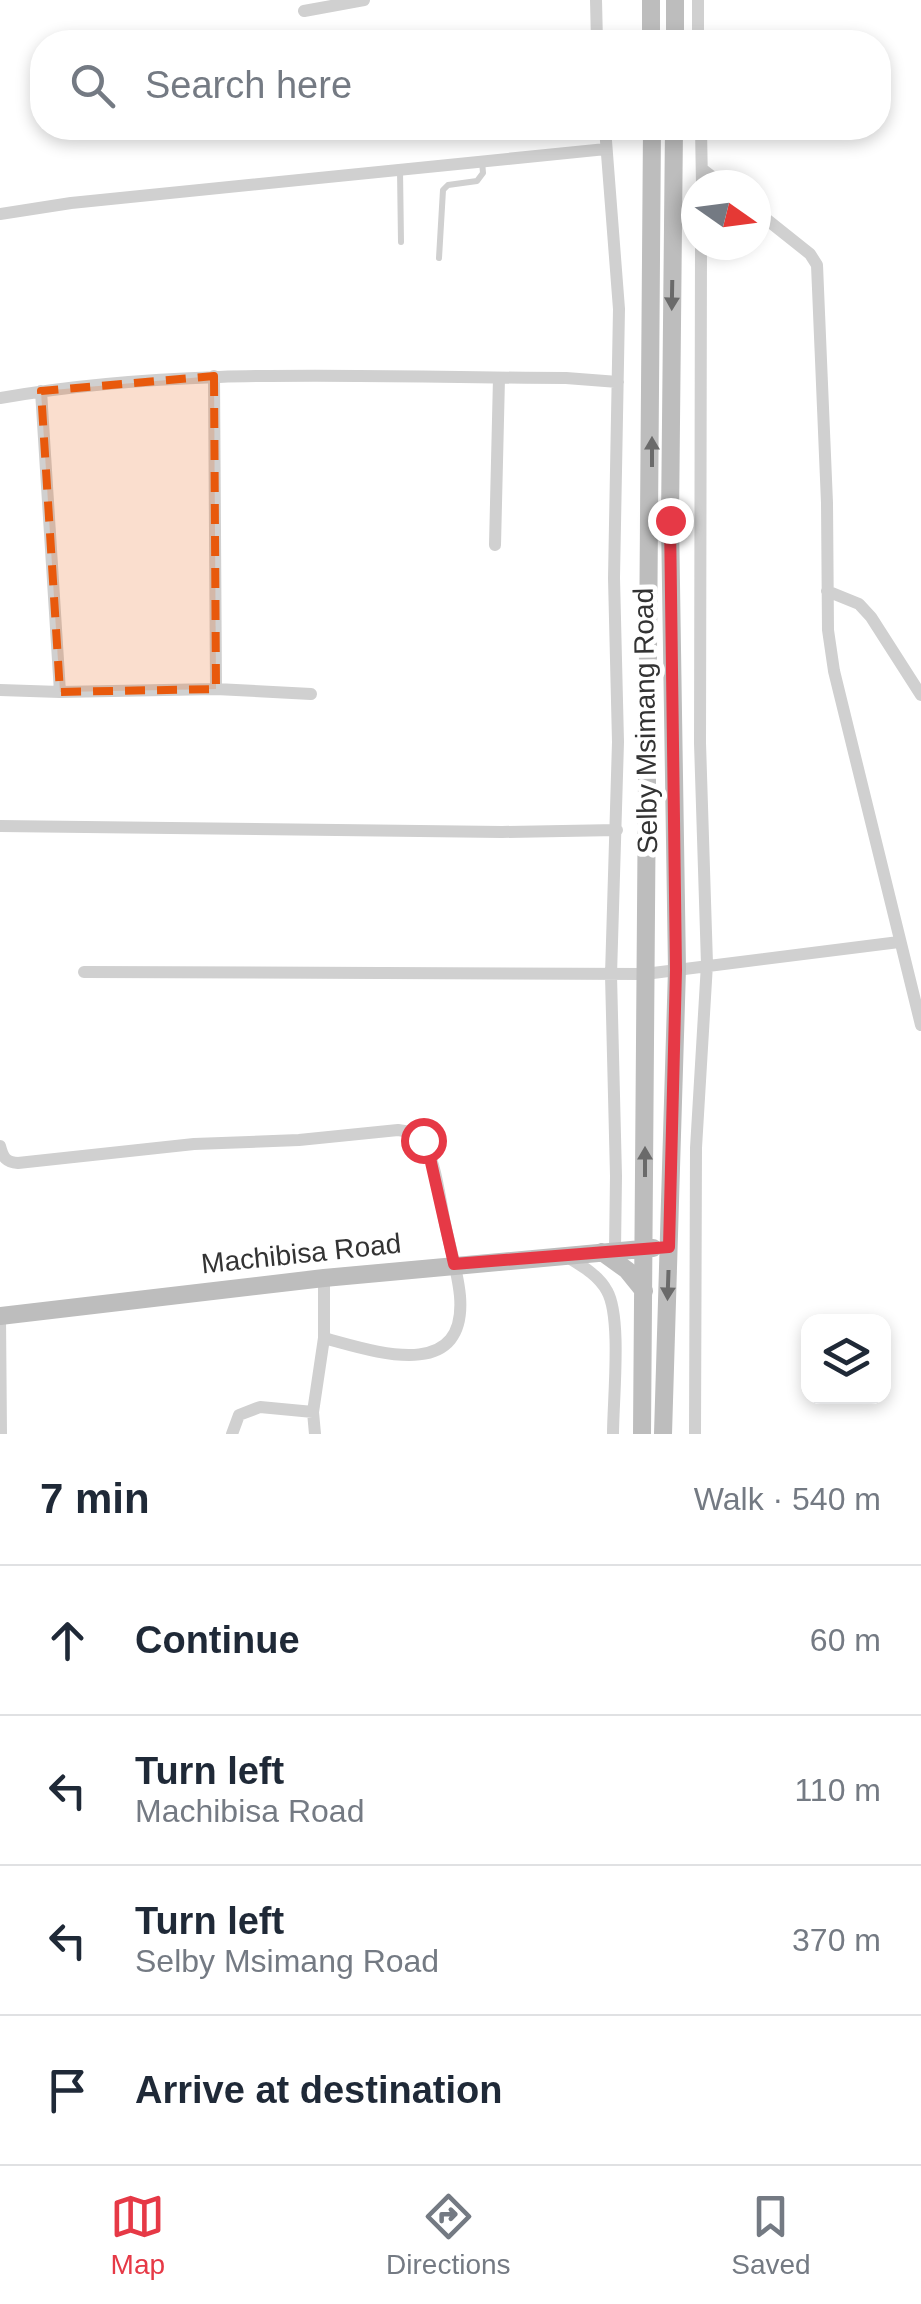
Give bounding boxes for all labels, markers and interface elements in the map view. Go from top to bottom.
search box [30,30,891,140]
icon: search [65,58,120,113]
text: Search here [145,64,352,106]
north arrow [681,170,771,260]
one-way arrow [664,279,680,311]
one-way arrow [644,435,660,467]
route end [648,498,694,544]
street label: Selby Msimang Road [628,588,663,854]
route start [401,1118,447,1164]
one-way arrow [637,1145,653,1177]
street label: Machibisa Road [200,1228,403,1279]
one-way arrow [659,1269,675,1301]
map controls [801,1314,891,1404]
button: layers [801,1314,891,1404]
text: 7 min [40,1475,150,1522]
text: Walk · 540 m [694,1481,881,1517]
icon: ahead [40,1613,95,1668]
text: Continue [135,1619,300,1661]
text: 60 m [810,1622,881,1658]
text: Turn left [135,1750,284,1792]
icon: left [40,1763,95,1818]
text: 110 m [794,1772,881,1808]
text: Machibisa Road [135,1793,364,1829]
text: Turn left [135,1900,284,1942]
icon: left [40,1913,95,1968]
text: 370 m [792,1922,881,1958]
text: Selby Msimang Road [135,1943,439,1979]
icon: arrive [40,2063,95,2118]
text: Arrive at destination [135,2069,502,2111]
tab: Map [110,2189,165,2281]
tab: Directions [386,2189,511,2281]
tab: Saved [731,2189,811,2281]

